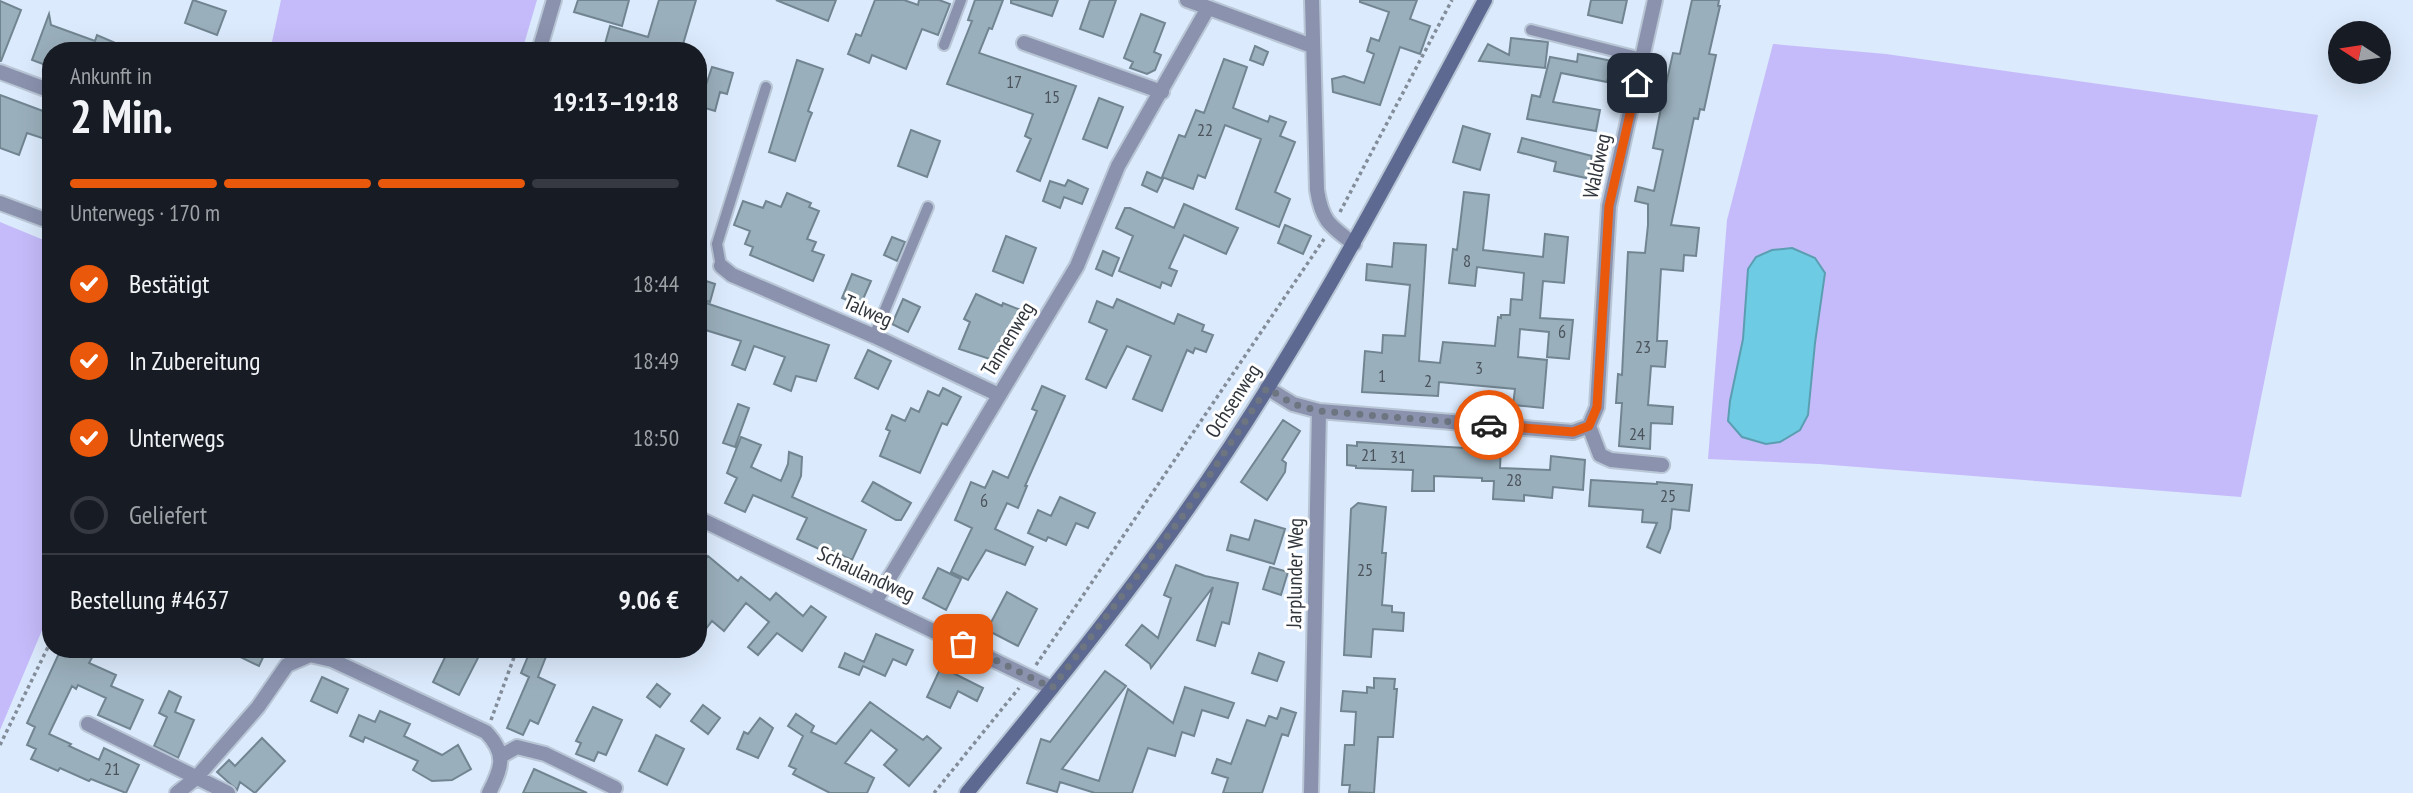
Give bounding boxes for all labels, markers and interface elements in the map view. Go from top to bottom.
north arrow [2328,21,2390,84]
map controls [2328,21,2391,84]
pin [1607,53,1667,113]
text: Ankunft in [70,61,152,90]
icon: home [1618,64,1656,102]
house number: 17 [1006,70,1022,93]
text: 19:13–19:18 [552,85,679,118]
house number: 15 [1044,85,1060,108]
text: 2 Min. [70,86,173,146]
house number: 22 [1197,118,1213,141]
street label: Waldweg [1576,131,1617,201]
text: Unterwegs · 170 m [70,198,220,227]
house number: 8 [1463,249,1471,272]
icon: check [70,265,108,303]
text: Bestätigt [129,267,210,300]
text: 18:44 [633,269,679,298]
street label: Talweg [840,288,897,333]
street label: Tannenweg [975,297,1040,381]
house number: 6 [1558,320,1566,343]
house number: 23 [1635,335,1651,358]
icon: check [70,342,108,380]
text: In Zubereitung [129,344,260,377]
text: 18:49 [633,346,679,375]
house number: 3 [1475,356,1483,379]
street label: Ochsenweg [1199,359,1267,443]
house number: 1 [1378,364,1386,387]
house number: 2 [1424,369,1432,392]
courier [1454,390,1524,460]
icon: car [1470,406,1508,444]
icon: check [70,419,108,457]
text: Unterwegs [129,421,224,454]
house number: 24 [1629,422,1645,445]
text: 18:50 [633,423,679,452]
house number: 21 [1361,443,1377,466]
house number: 31 [1390,445,1406,468]
house number: 28 [1506,468,1522,491]
house number: 25 [1660,484,1676,507]
house number: 6 [980,489,988,512]
text: Geliefert [129,498,207,531]
street label: Jarplunder Weg [1280,518,1309,629]
street label: Schaulandweg [813,539,919,608]
house number: 25 [1357,558,1373,581]
text: Bestellung #4637 [70,583,230,616]
text: 9.06 € [618,583,679,616]
pin [933,614,993,674]
icon: bag [944,625,982,663]
house number: 21 [104,757,120,780]

